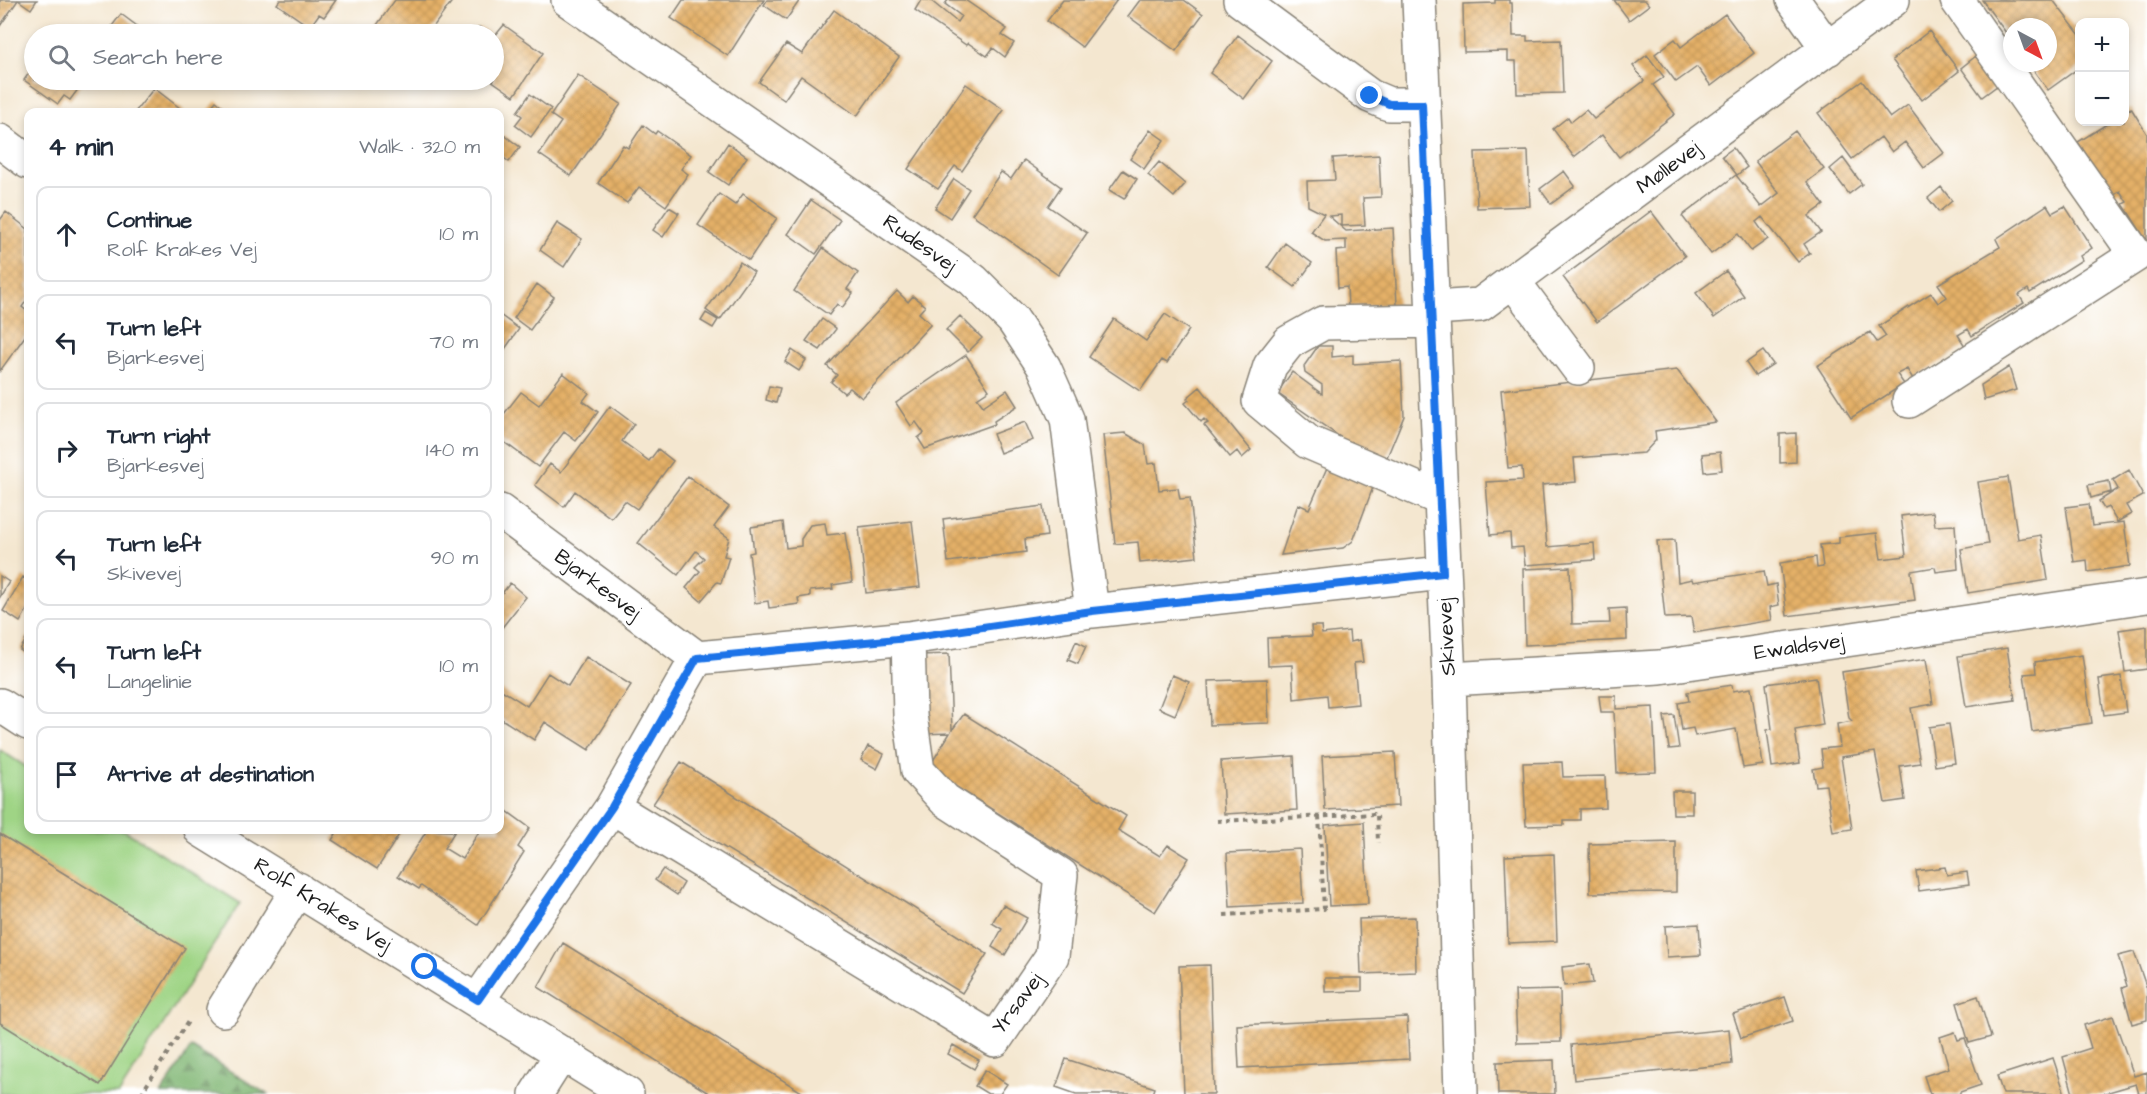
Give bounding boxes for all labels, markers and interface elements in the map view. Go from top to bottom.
north arrow [2003,18,2057,72]
map controls [2075,18,2129,126]
button: + [2075,18,2129,72]
search box [24,24,504,90]
icon: search [45,41,78,74]
text: Search here [93,42,223,73]
button: − [2075,72,2129,126]
route end [1356,82,1382,108]
text: 4 min [48,129,113,165]
text: Walk · 320 m [359,133,480,161]
street label: Møllevej [1630,134,1707,201]
text: Continue [107,205,192,236]
street label: Rudesvej [877,207,963,280]
icon: ahead [50,218,83,251]
text: 10 m [439,220,478,248]
text: Rolf Krakes Vej [107,236,257,264]
text: Turn left [107,313,201,344]
icon: left [50,326,83,359]
text: 70 m [430,328,478,356]
text: Bjarkesvej [107,344,204,372]
text: Turn right [107,421,210,452]
icon: right [50,434,83,467]
text: 140 m [426,436,478,464]
text: Bjarkesvej [107,452,204,480]
text: Turn left [107,529,201,560]
icon: left [50,542,83,575]
street label: Bjarkesvej [548,542,647,627]
text: 90 m [430,544,478,572]
text: Skivevej [107,560,181,588]
street label: Skivevej [1430,597,1463,677]
street label: Ewaldsvej [1752,626,1846,667]
text: Turn left [107,637,201,668]
icon: left [50,650,83,683]
text: 10 m [439,652,478,680]
text: Langelinie [107,668,192,696]
icon: arrive [50,758,83,791]
text: Arrive at destination [107,759,314,790]
street label: Rolf Krakes Vej [248,850,397,959]
route start [411,953,437,979]
street label: Yrsavej [985,966,1050,1040]

